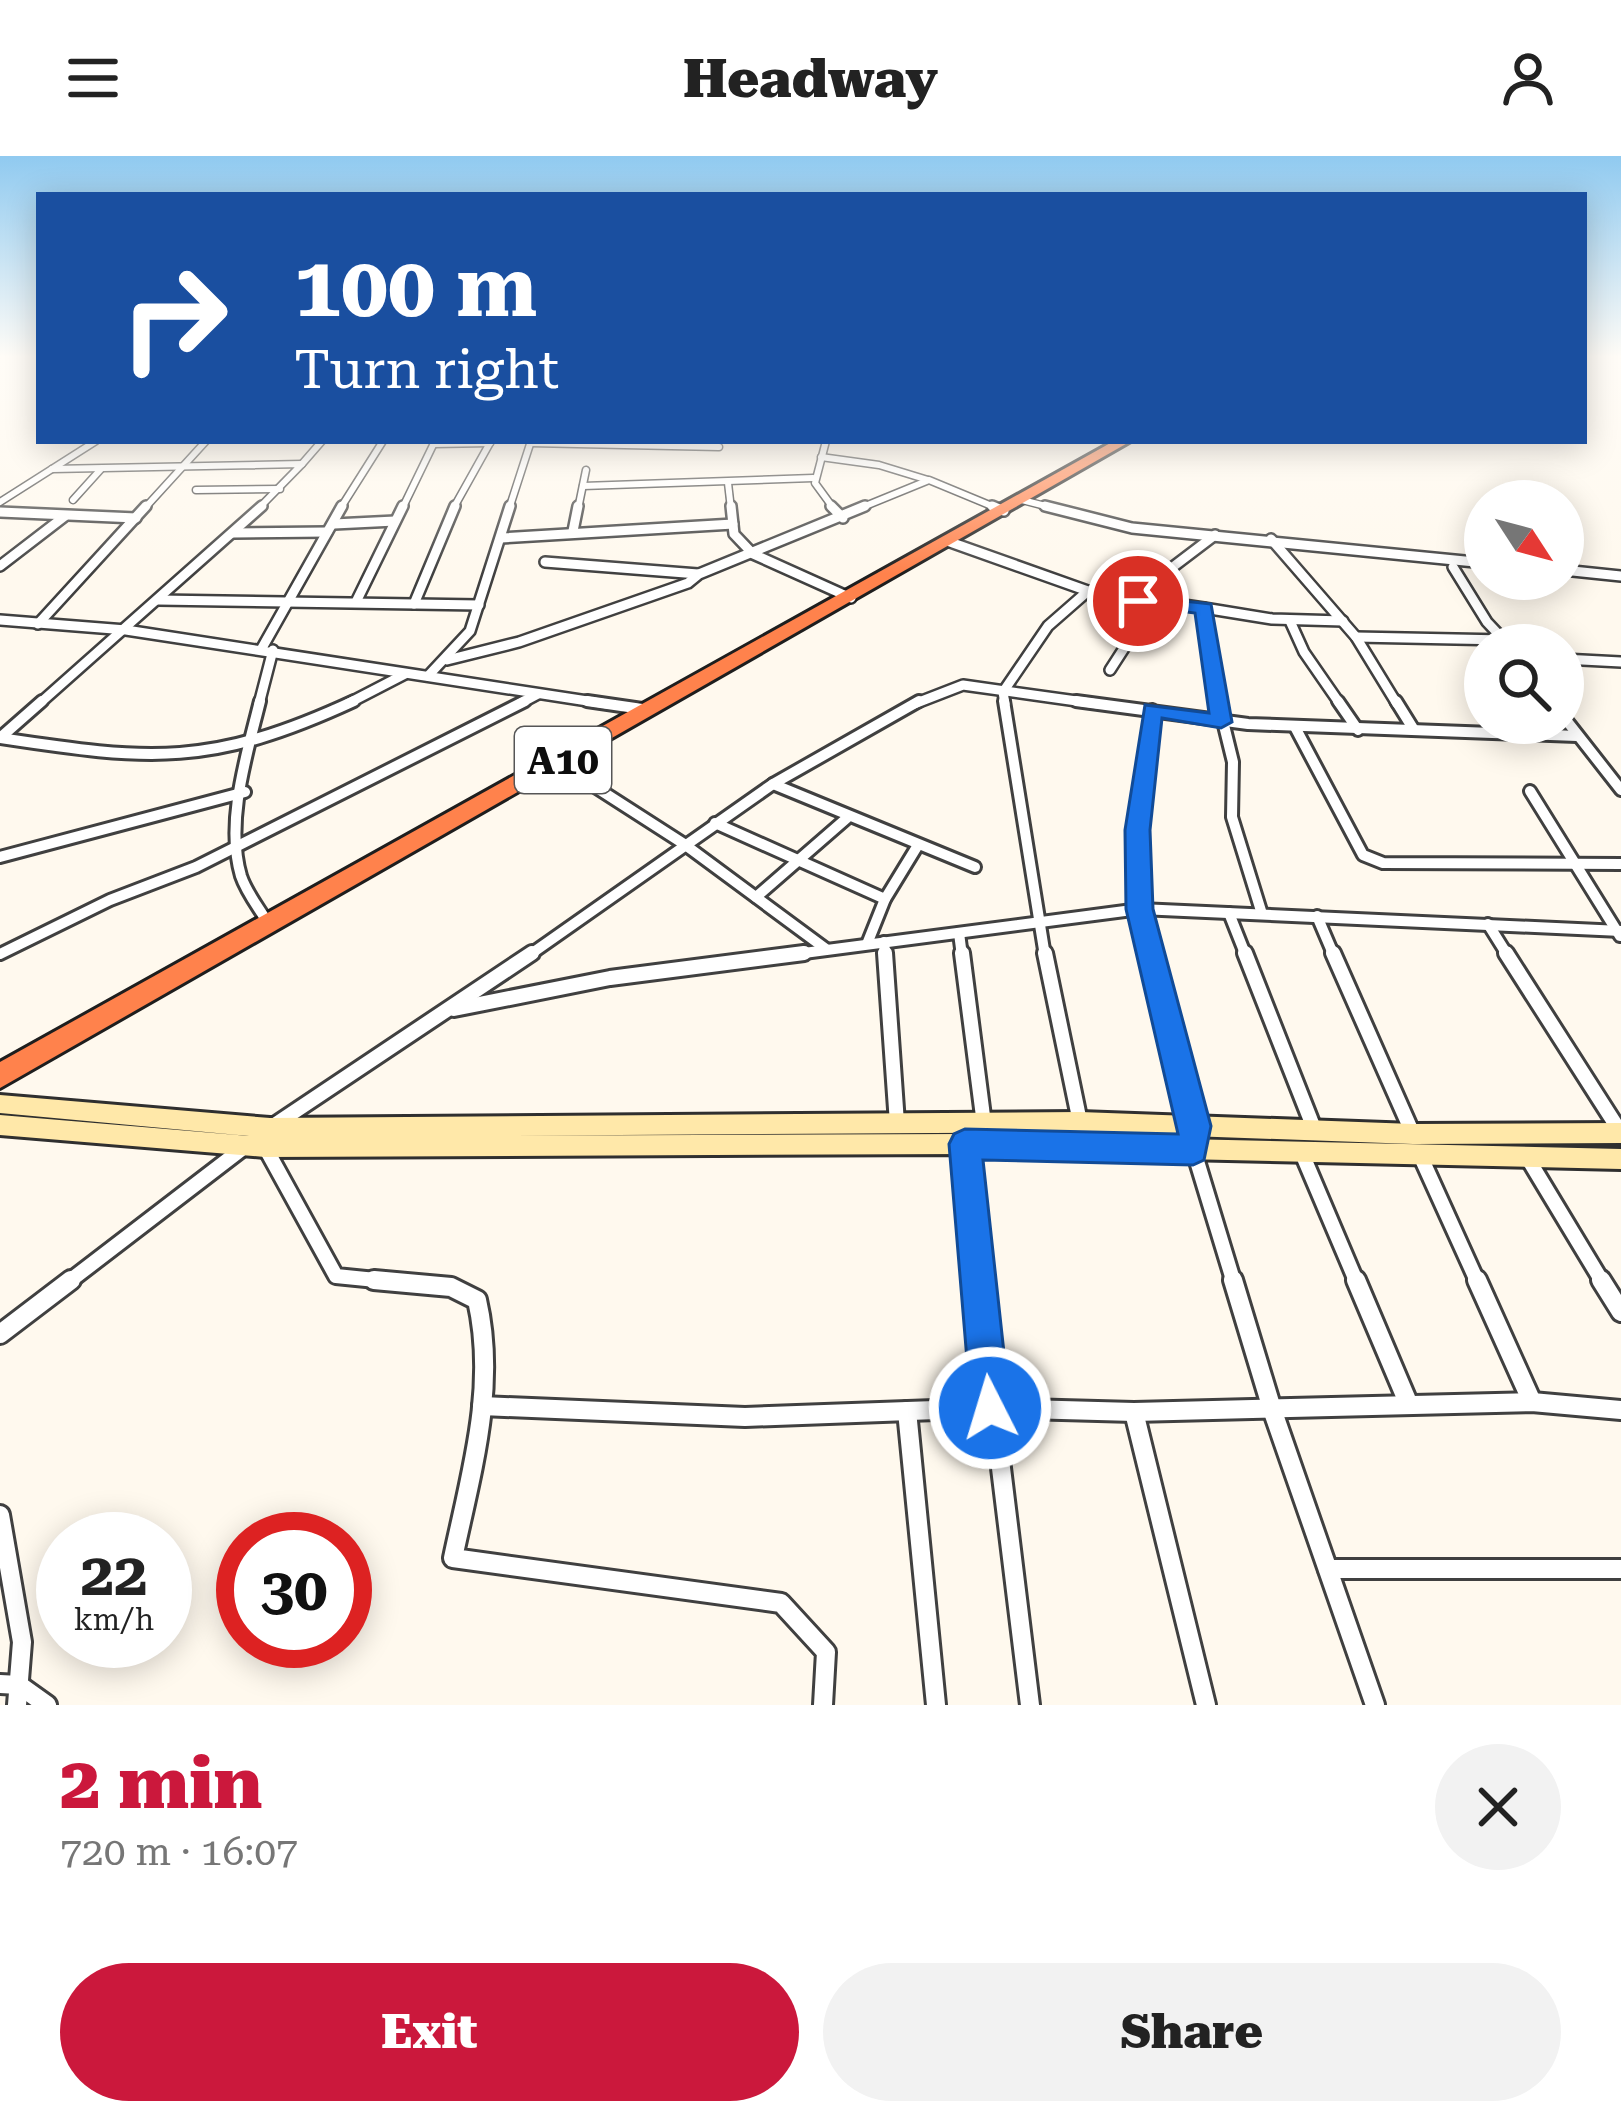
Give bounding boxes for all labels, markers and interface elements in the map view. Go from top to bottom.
icon: menu [60,45,126,111]
icon: person [1495,45,1561,111]
text: Headway [683,47,938,110]
text: 100 m [294,238,537,336]
icon: right [96,240,252,396]
text: Turn right [294,338,559,401]
north arrow [1464,480,1584,600]
map controls [1464,480,1584,744]
pin [1087,550,1189,652]
icon: arrive [1105,568,1171,634]
button: search [1464,624,1584,744]
road number: A10 [515,727,611,793]
position arrow [927,1345,1053,1471]
speed limit sign: 30 [216,1512,372,1668]
text: 22 [80,1539,148,1610]
text: km/h [74,1602,154,1637]
text: 2 min [60,1741,262,1826]
button: close [1435,1744,1561,1870]
text: 720 m · 16:07 [60,1829,298,1875]
button: Exit [60,1963,799,2101]
button: Share [823,1963,1561,2101]

